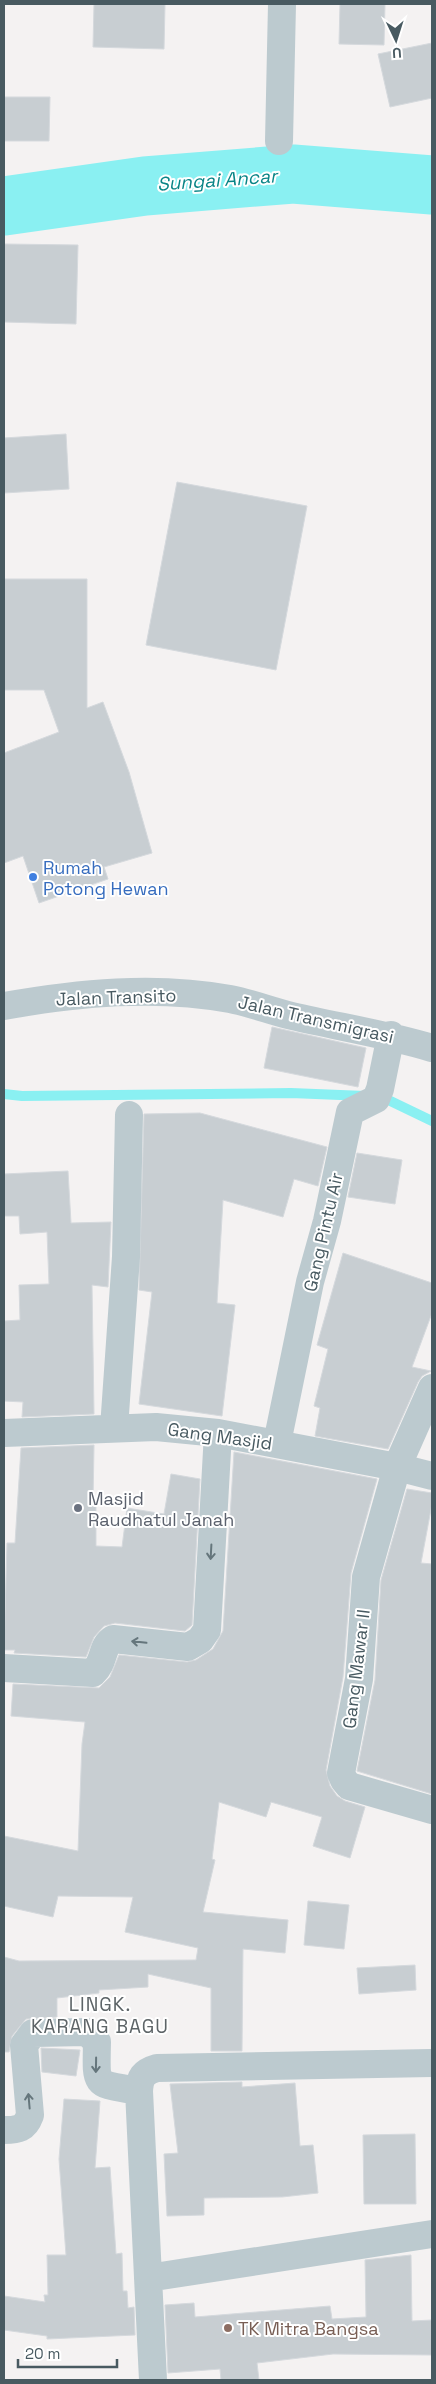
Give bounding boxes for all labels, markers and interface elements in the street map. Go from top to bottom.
north arrow [371,15,421,65]
text: U [392,44,402,62]
water label: Sungai Ancar [156,163,280,197]
place label: Rumah Potong Hewan [43,856,169,900]
marker: Rumah Potong Hewan [27,871,39,883]
street label: Jalan Transito [55,983,177,1011]
street label: Jalan Transmigrasi [236,990,396,1048]
street label: Gang Pintu Air [298,1170,348,1294]
street label: Gang Masjid [166,1417,274,1455]
place label: Masjid Raudhatul Janah [88,1487,234,1531]
marker: Masjid Raudhatul Janah [72,1502,84,1514]
one-way arrow [207,1543,216,1559]
street label: Gang Mawar II [337,1608,375,1730]
one-way arrow [132,1637,148,1647]
district label: LINGK. KARANG BAGU [31,1992,169,2039]
one-way arrow [91,2056,101,2073]
one-way arrow [24,2093,34,2109]
place label: TK Mitra Bangsa [238,2317,379,2340]
marker: TK Mitra Bangsa [222,2322,234,2334]
scale bar [18,2336,116,2368]
text: 20 m [25,2344,60,2363]

